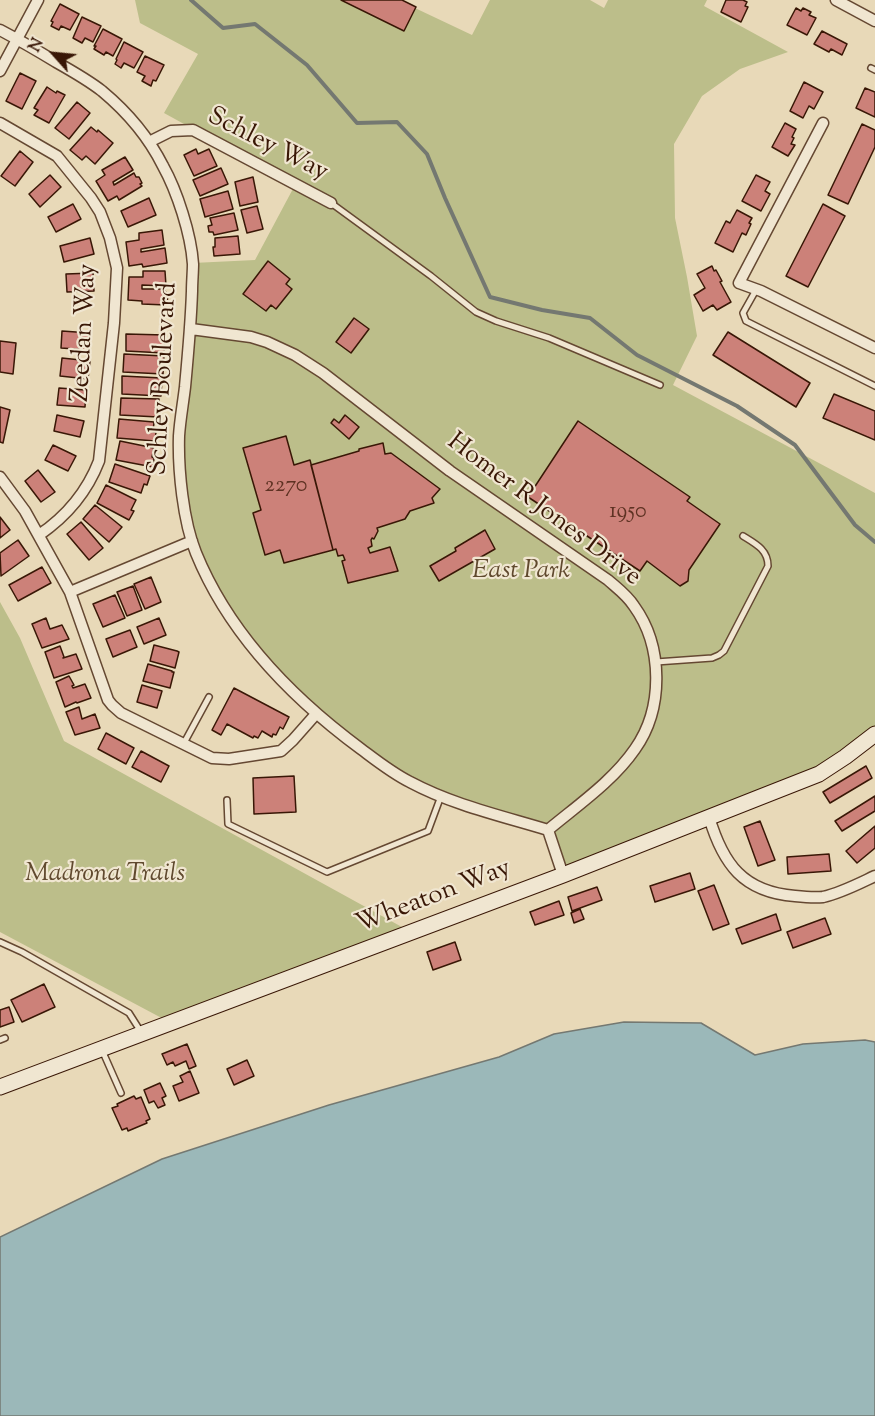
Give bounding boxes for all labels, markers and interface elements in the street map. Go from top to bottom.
north arrow [24,24,84,84]
text: N [24,35,51,57]
street label: Schley Way [201,102,333,190]
street label: Zeedan Way [67,263,105,403]
street label: Schley Boulevard [144,282,186,476]
street label: Homer R Jones Drive [440,428,646,594]
house number: 2270 [265,474,307,500]
house number: 1950 [609,500,647,526]
park label: East Park [472,557,570,589]
street label: Wheaton Way [352,854,516,942]
park label: Madrona Trails [25,860,185,892]

